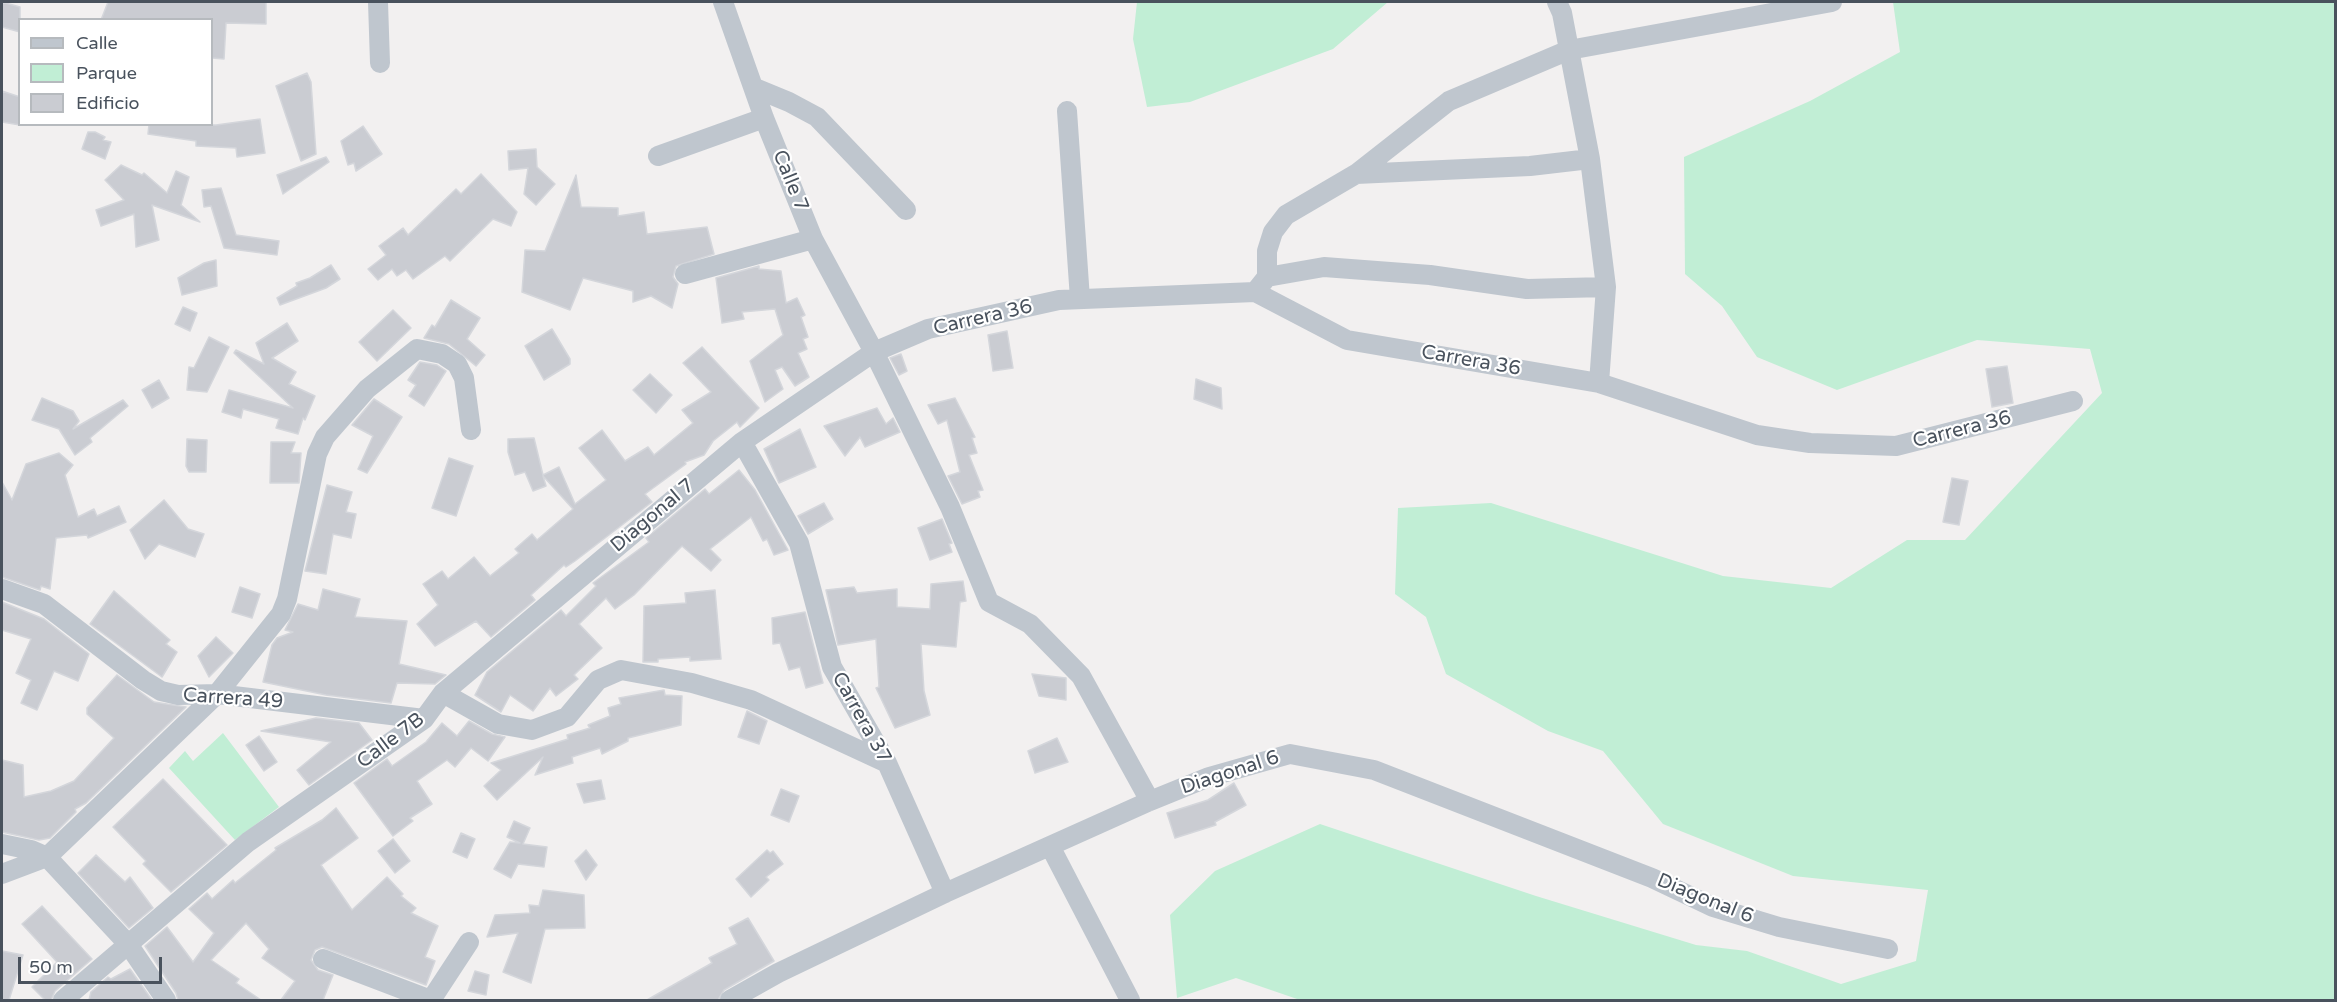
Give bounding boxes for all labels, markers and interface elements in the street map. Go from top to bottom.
legend [18,18,213,126]
text: Calle [76,32,118,54]
text: Parque [76,62,137,84]
text: Edificio [76,92,140,114]
street label: Calle 7 [767,147,813,215]
street label: Carrera 36 [931,295,1035,341]
street label: Carrera 36 [1419,340,1523,382]
street label: Carrera 36 [1910,406,2014,454]
street label: Diagonal 7 [606,474,700,558]
street label: Carrera 37 [826,668,896,768]
street label: Carrera 49 [182,684,284,714]
street label: Calle 7B [353,708,429,774]
street label: Diagonal 6 [1178,746,1282,800]
street label: Diagonal 6 [1653,869,1757,929]
scale bar [21,945,165,983]
text: 50 m [29,956,73,978]

